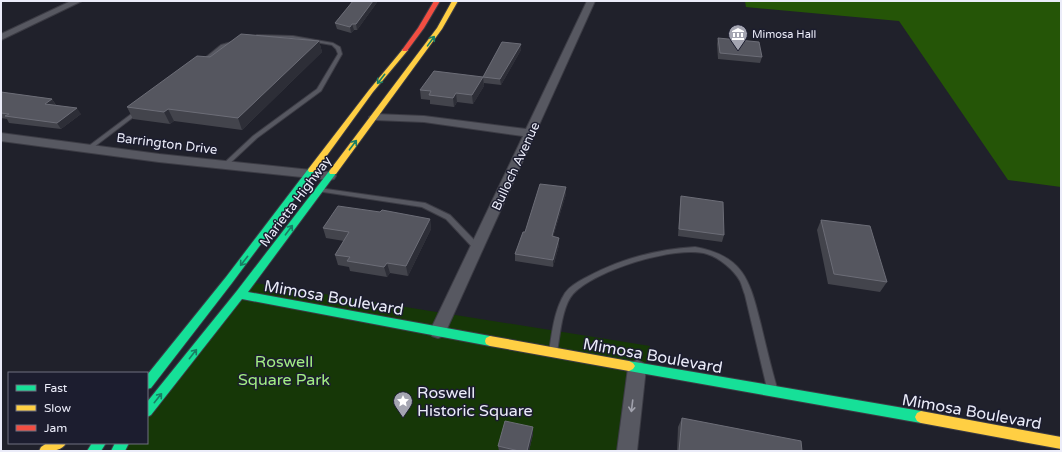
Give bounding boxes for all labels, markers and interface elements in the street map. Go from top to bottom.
museum icon: Mimosa Hall [727,23,749,51]
place label: Mimosa Hall [752,28,816,41]
one-way arrow [427,35,435,46]
one-way arrow [376,74,385,84]
street label: Bulloch Avenue [488,120,543,213]
street label: Barrington Drive [115,130,218,158]
one-way arrow [349,139,358,150]
street label: Marietta Highway [256,153,335,250]
one-way arrow [285,225,293,236]
one-way arrow [240,255,248,266]
street label: Mimosa Boulevard [262,276,405,320]
street label: Mimosa Boulevard [581,334,724,378]
one-way arrow [189,348,197,359]
park label: Roswell Square Park [238,352,330,390]
legend [8,372,148,444]
text: Fast [44,381,68,395]
place label: Roswell Historic Square [417,383,533,421]
place icon: Roswell Historic Square [392,390,414,418]
street label: Mimosa Boulevard [900,390,1043,434]
one-way arrow [153,392,162,403]
one-way arrow [628,399,636,412]
text: Slow [44,401,71,415]
text: Jam [44,421,67,435]

